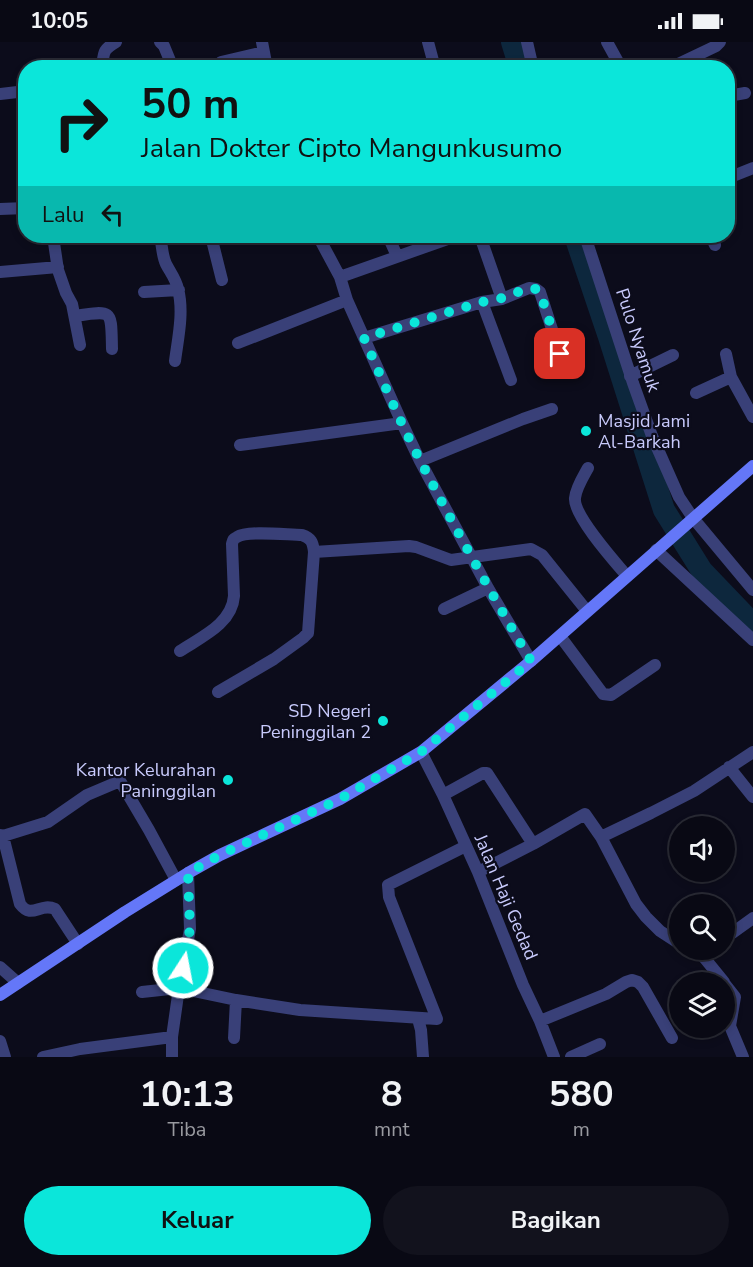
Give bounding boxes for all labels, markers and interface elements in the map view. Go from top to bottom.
text: 10:05 [30,6,88,36]
text: 50 m [141,76,240,133]
icon: right [42,84,120,162]
text: Jalan Dokter Cipto Mangunkusumo [141,130,562,167]
icon: left [96,198,129,231]
text: Lalu [42,200,84,230]
street label: Pulo Nyamuk [610,285,666,396]
pin [534,328,585,379]
icon: arrive [543,337,576,370]
place label: Masjid Jami Al-Barkah [598,409,690,454]
marker: Masjid Jami Al-Barkah [579,424,593,438]
place label: SD Negeri Peninggilan 2 [260,699,371,744]
marker: SD Negeri Peninggilan 2 [376,714,390,728]
place label: Kantor Kelurahan Paninggilan [76,758,216,803]
marker: Kantor Kelurahan Paninggilan [221,773,235,787]
map controls [669,816,735,1038]
button: sound [669,816,735,882]
street label: Jalan Haji Gedad [468,829,543,964]
button: search [669,894,735,960]
position arrow [151,936,215,1000]
button: layers [669,972,735,1038]
text: 10:13 [139,1070,235,1119]
text: 8 [381,1070,403,1119]
text: 580 [549,1070,614,1119]
text: Tiba [168,1116,206,1143]
text: mnt [374,1116,410,1143]
text: m [573,1116,590,1143]
button: Keluar [24,1186,371,1255]
button: Bagikan [383,1186,729,1255]

